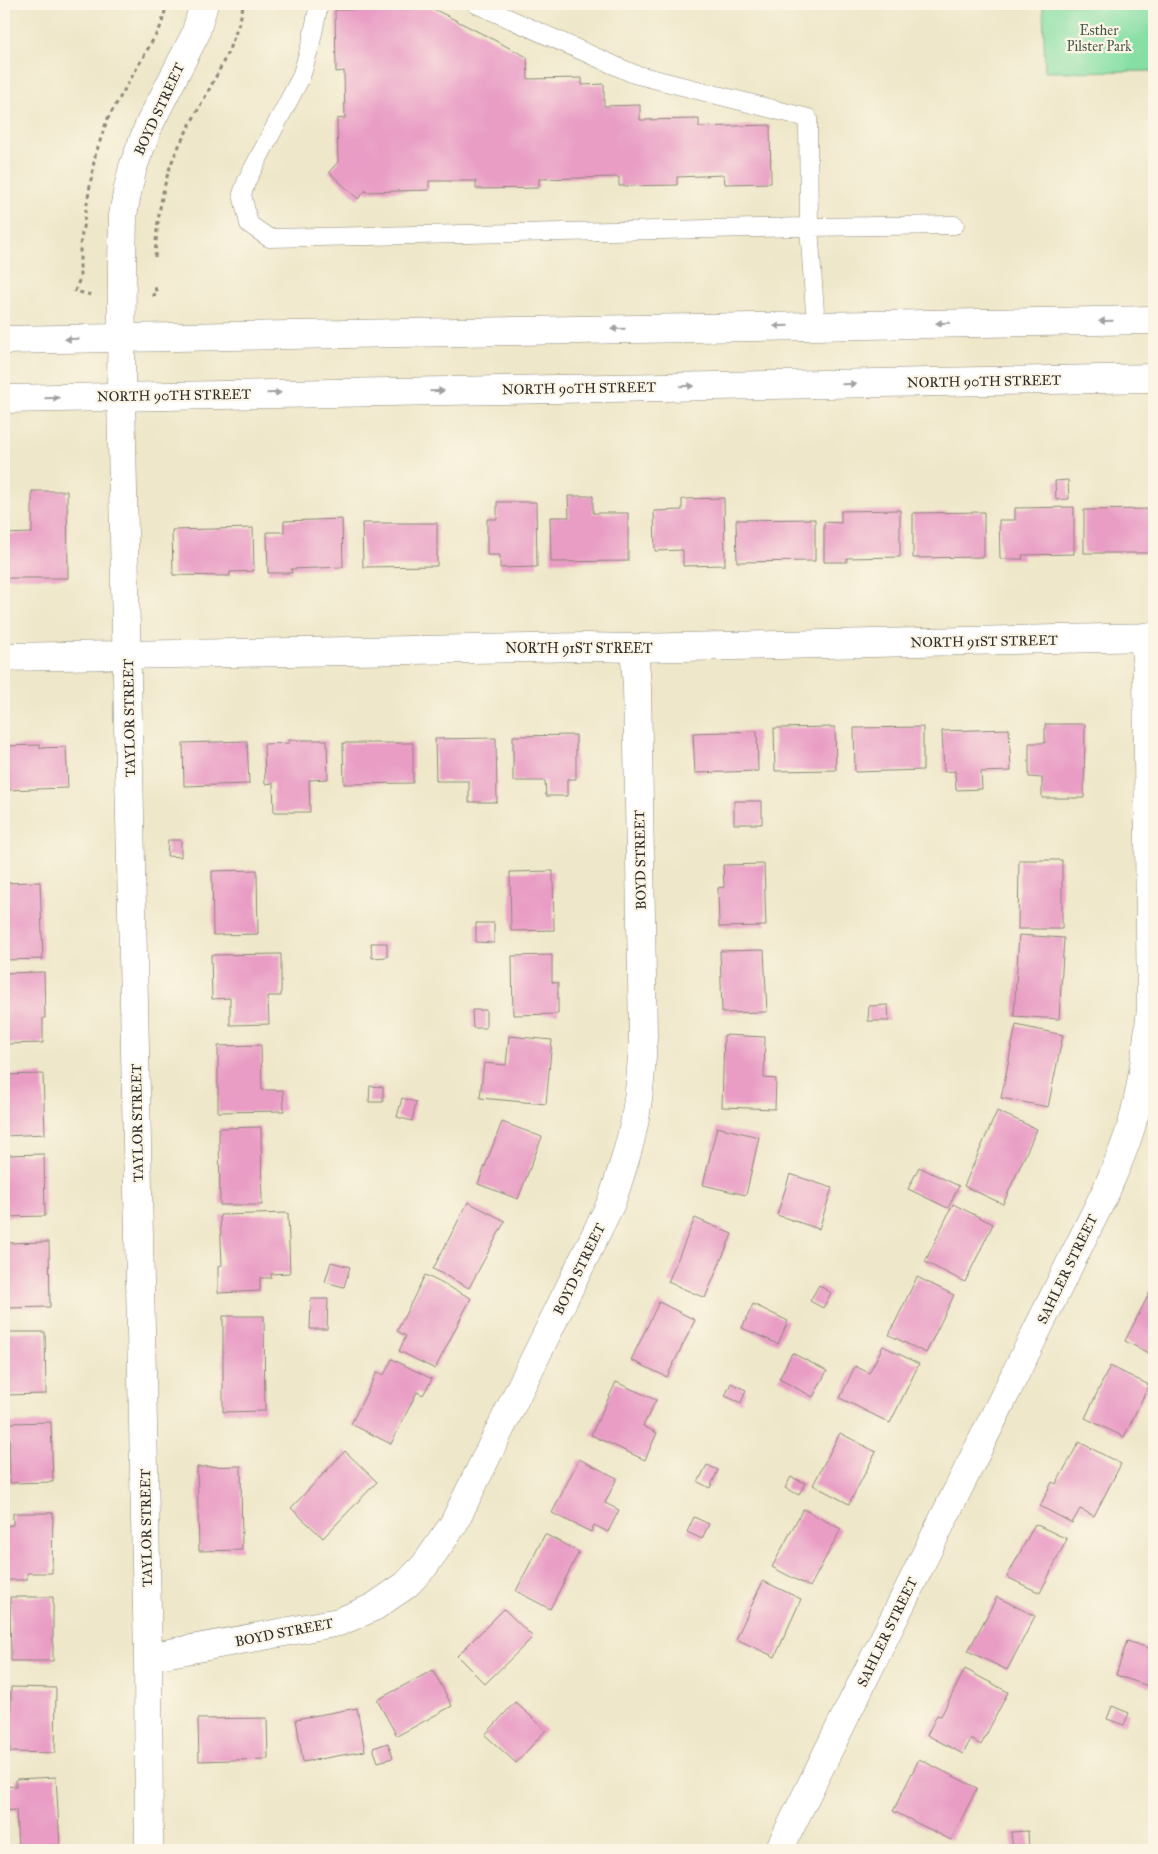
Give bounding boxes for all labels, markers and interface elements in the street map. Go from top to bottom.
park label: Esther Pilster Park [1066,22,1132,55]
street label: BOYD STREET [131,60,188,158]
one-way arrow [1097,317,1113,325]
one-way arrow [935,320,951,328]
one-way arrow [772,322,788,330]
one-way arrow [610,325,626,333]
one-way arrow [64,335,80,343]
street label: NORTH 90TH STREET [907,372,1062,391]
street label: NORTH 90TH STREET [502,379,657,398]
one-way arrow [842,379,858,387]
one-way arrow [679,382,695,390]
street label: NORTH 90TH STREET [97,386,252,405]
one-way arrow [429,387,445,395]
one-way arrow [267,389,283,397]
one-way arrow [45,393,61,401]
street label: NORTH 91ST STREET [910,632,1058,651]
street label: NORTH 91ST STREET [505,640,653,657]
street label: TAYLOR STREET [120,658,139,777]
street label: BOYD STREET [631,810,650,910]
street label: TAYLOR STREET [128,1063,147,1182]
street label: SAHLER STREET [1034,1211,1102,1327]
street label: BOYD STREET [550,1220,609,1318]
street label: TAYLOR STREET [137,1468,156,1587]
street label: SAHLER STREET [854,1574,922,1690]
street label: BOYD STREET [233,1615,335,1650]

